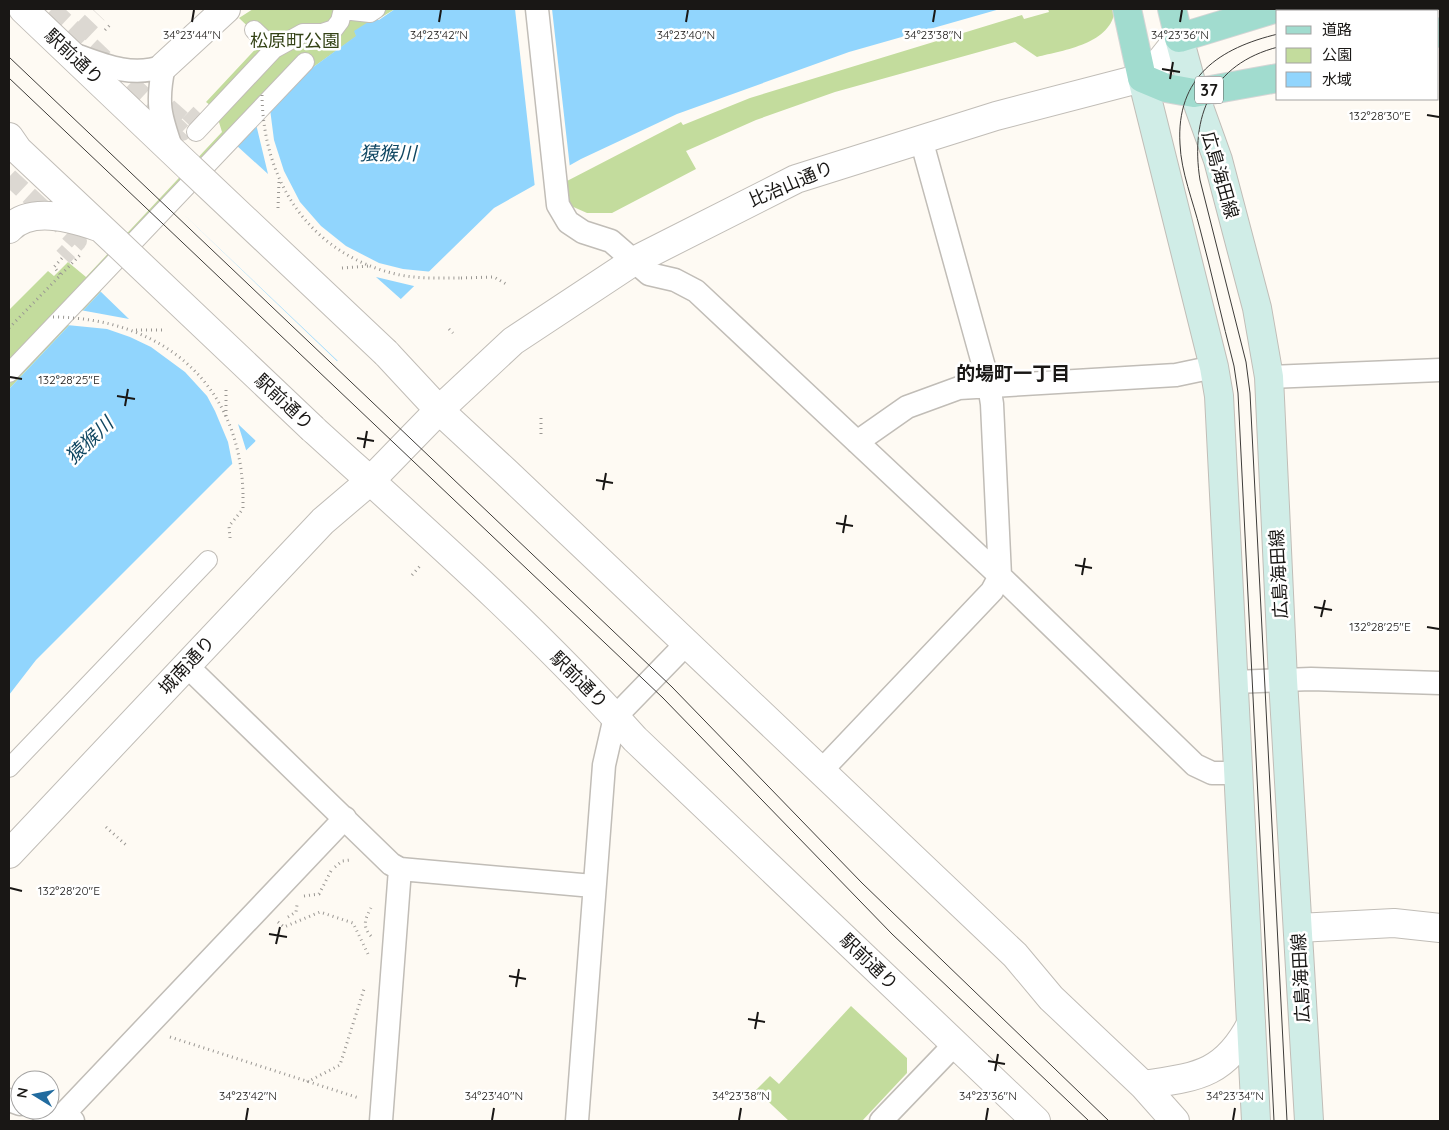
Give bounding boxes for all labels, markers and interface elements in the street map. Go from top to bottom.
legend [1276,10,1439,100]
text: 道路 [1322,20,1352,39]
street label: 駅前通り [40,24,109,90]
text: 34°23'44"N [163,27,221,42]
text: 34°23'42"N [410,27,468,42]
text: 34°23'40"N [657,27,715,42]
text: 34°23'38"N [904,27,962,42]
text: 34°23'36"N [1151,27,1209,42]
park label: 松原町公園 [250,29,340,52]
text: 公園 [1322,45,1352,64]
text: 水域 [1322,70,1352,89]
road number: 37 [1195,76,1223,104]
text: 132°28'30"E [1349,108,1411,123]
street label: 広島海田線 [1197,128,1244,221]
water label: 猿猴川 [359,141,418,165]
street label: 比治山通り [745,155,837,212]
district label: 的場町一丁目 [956,361,1070,385]
street label: 駅前通り [250,369,319,435]
text: 132°28'25"E [38,372,100,387]
water label: 猿猴川 [60,410,119,468]
street label: 広島海田線 [1265,528,1292,620]
text: 132°28'25"E [1349,619,1411,634]
street label: 城南通り [154,630,220,699]
street label: 駅前通り [546,646,613,713]
text: 132°28'20"E [38,883,100,898]
street label: 駅前通り [835,928,903,995]
street label: 広島海田線 [1287,932,1314,1024]
north arrow [10,1070,60,1120]
text: N [12,1086,32,1099]
text: 34°23'42"N [219,1088,277,1103]
text: 34°23'40"N [465,1088,523,1103]
text: 34°23'38"N [712,1088,770,1103]
text: 34°23'36"N [959,1088,1017,1103]
text: 34°23'34"N [1206,1088,1264,1103]

